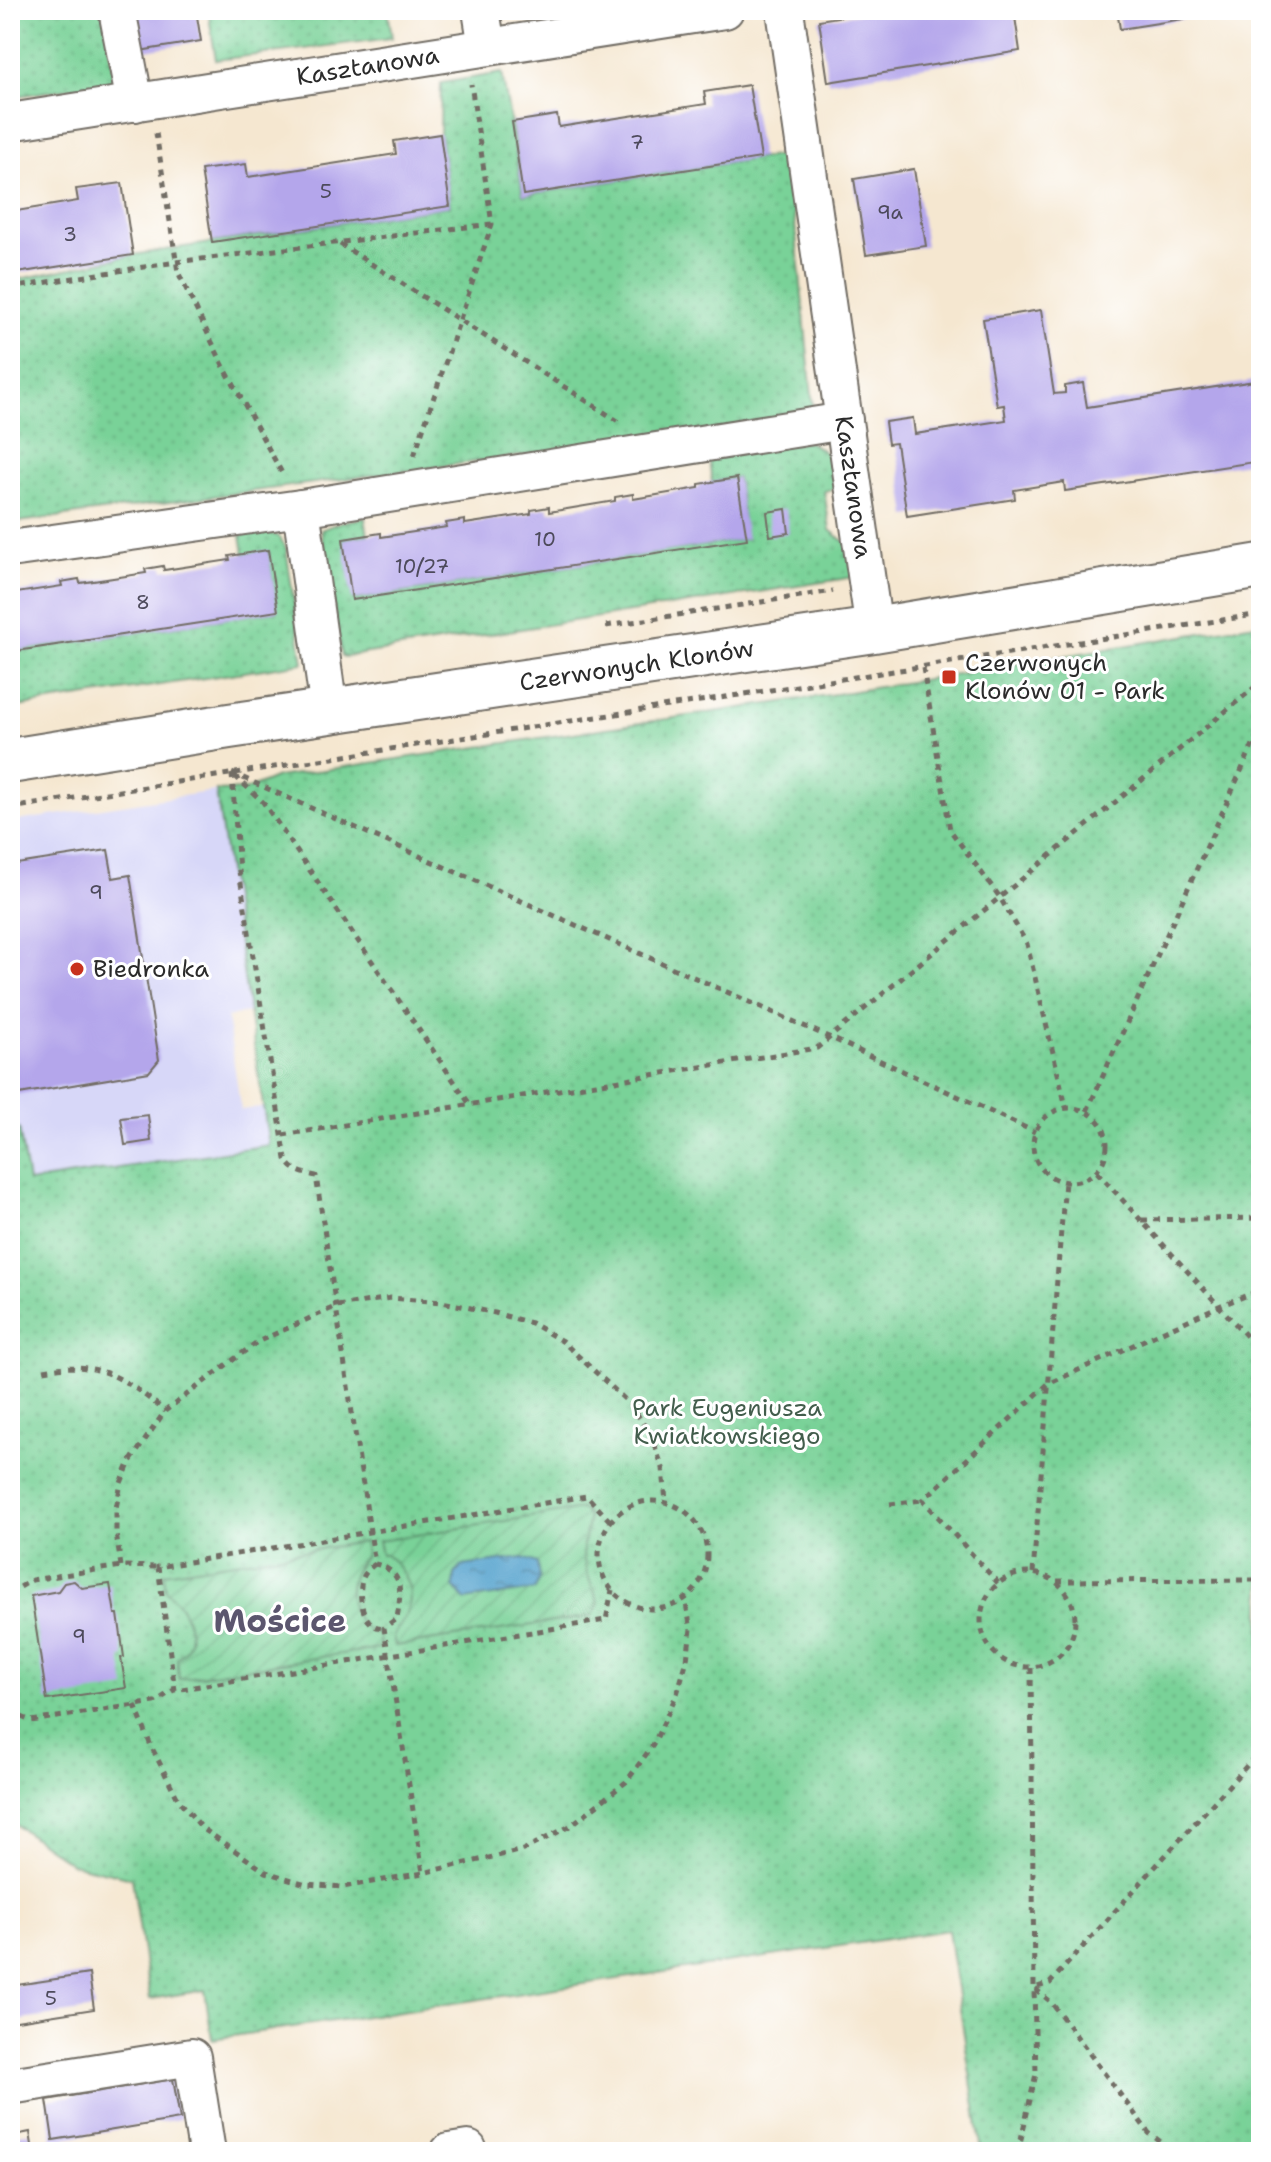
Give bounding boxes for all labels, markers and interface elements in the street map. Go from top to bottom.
street label: Kasztanowa [294,39,441,93]
house number: 7 [630,129,644,155]
house number: 5 [320,178,332,204]
house number: 9a [877,199,904,225]
house number: 3 [63,221,77,247]
street label: Kasztanowa [827,414,880,561]
house number: 10 [534,526,556,552]
house number: 10/27 [395,553,449,579]
house number: 8 [136,589,150,615]
street label: Czerwonych Klonów [517,632,756,699]
place label: Czerwonych Klonów 01 - Park [965,647,1165,707]
marker: Czerwonych Klonów 01 - Park [940,668,958,686]
house number: 9 [89,879,103,905]
place label: Biedronka [93,953,209,985]
marker: Biedronka [68,960,86,978]
park label: Park Eugeniusza Kwiatkowskiego [632,1392,822,1452]
district label: Mościce [214,1599,346,1642]
house number: 9 [72,1623,86,1649]
house number: 5 [45,1985,57,2011]

